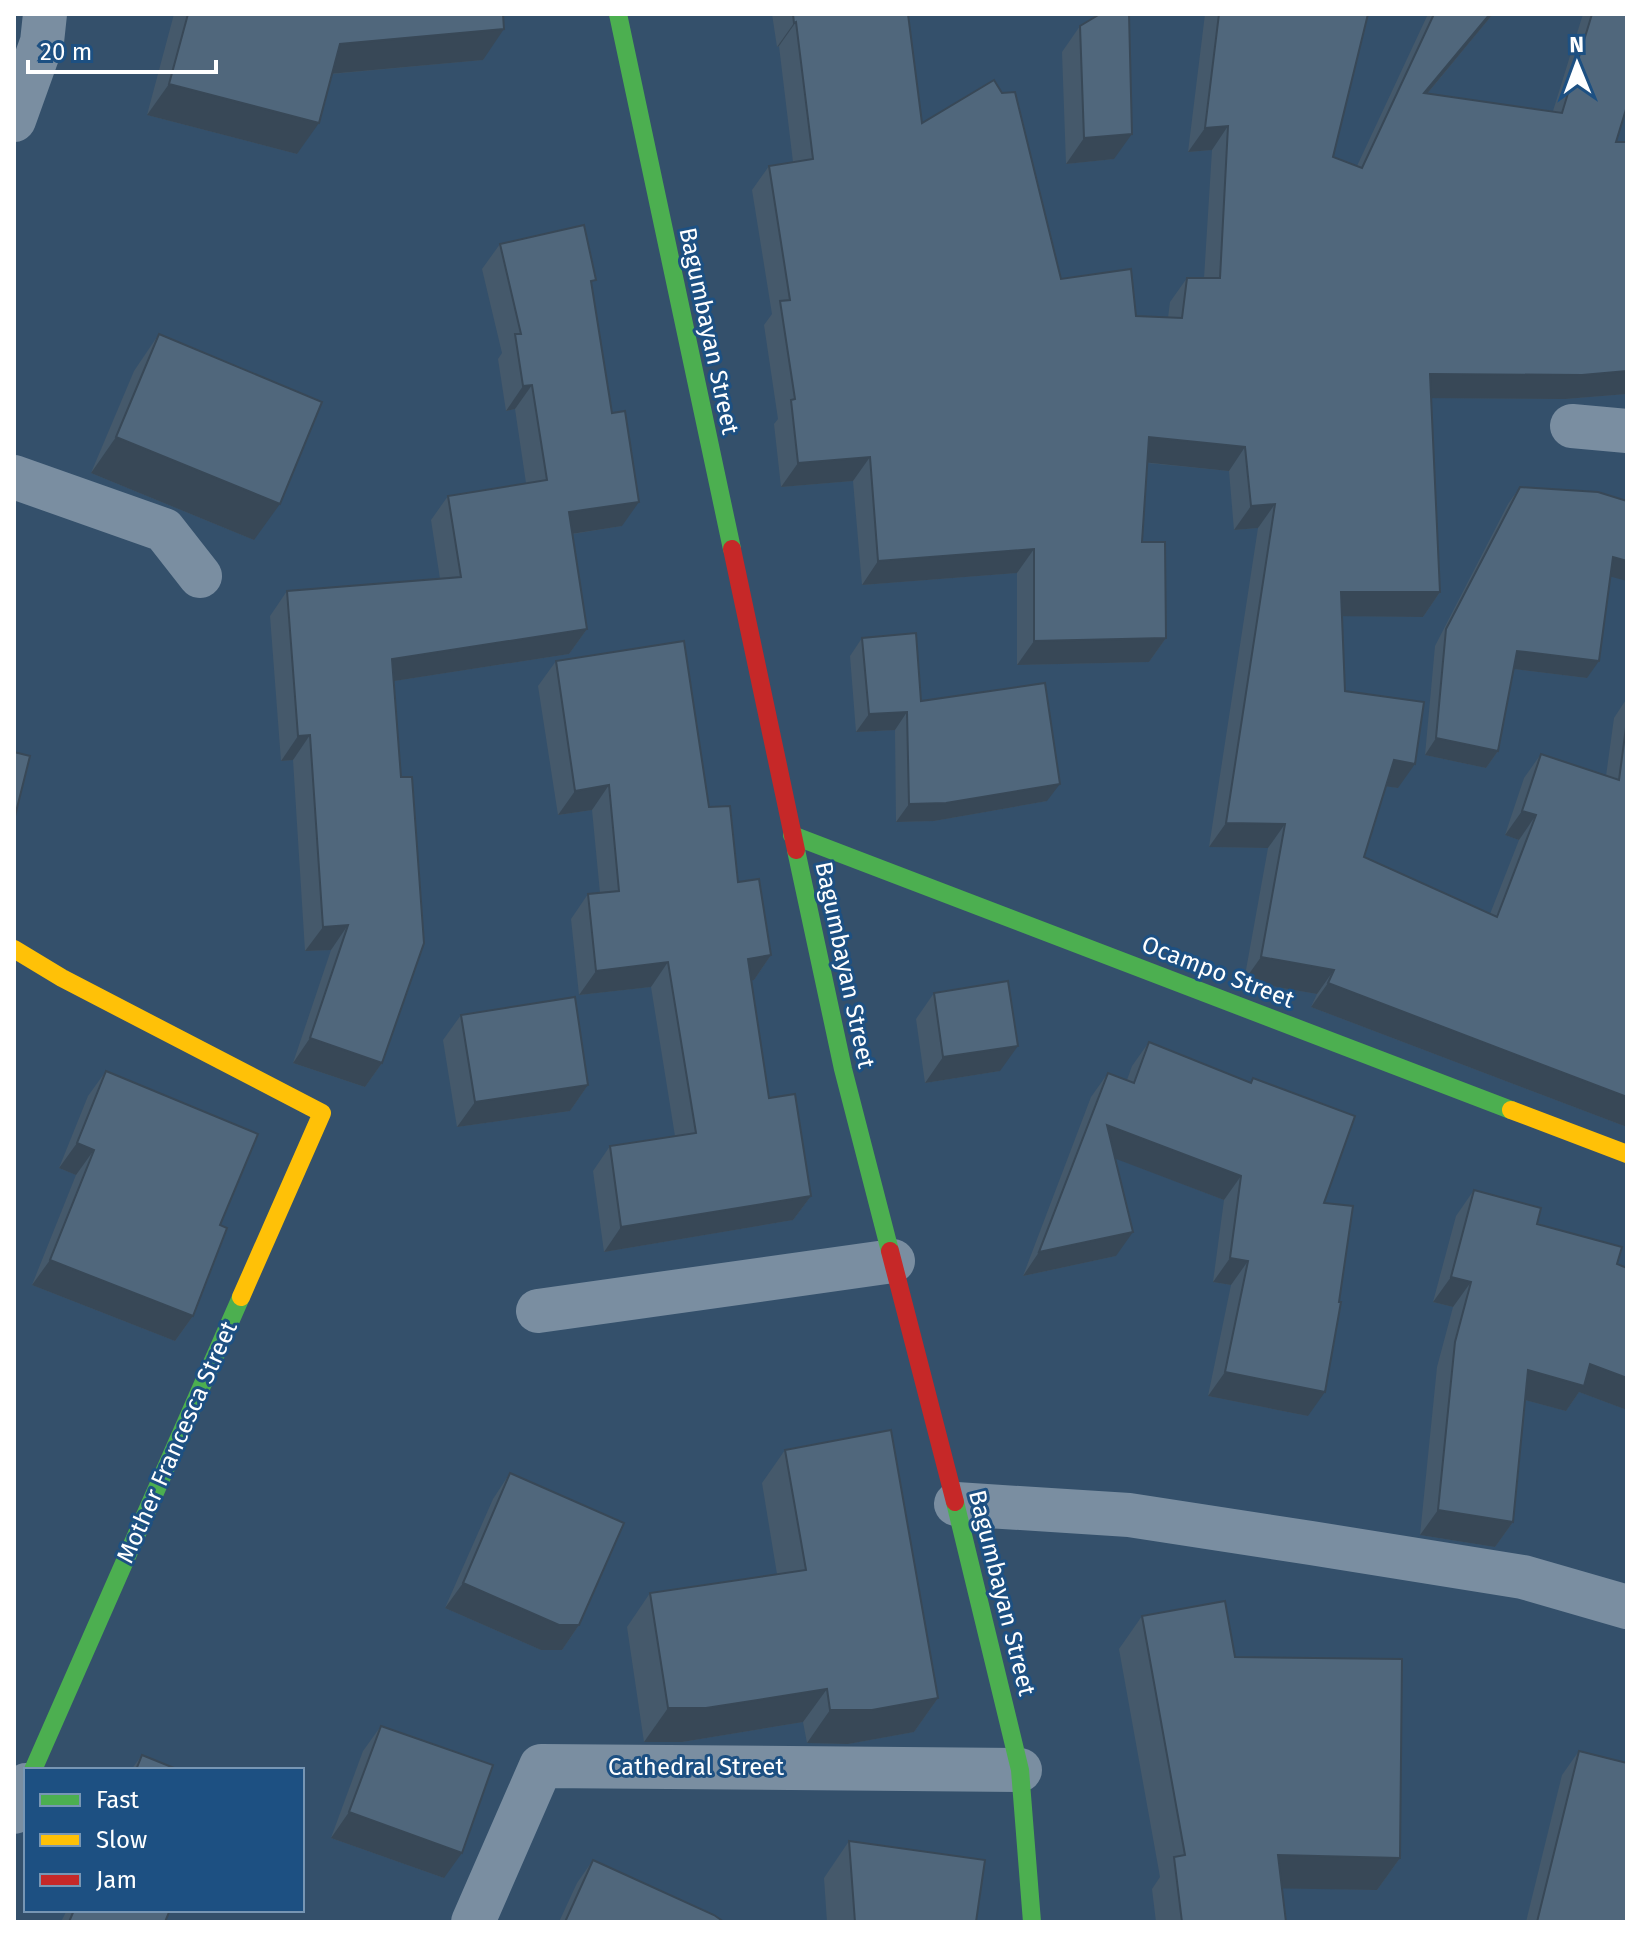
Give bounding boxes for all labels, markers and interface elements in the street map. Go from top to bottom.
scale bar [28,24,216,74]
north arrow [1537,24,1617,104]
text: N [1569,31,1584,58]
text: 20 m [40,38,92,66]
street label: Bagumbayan Street [673,225,745,437]
street label: Bagumbayan Street [809,859,881,1071]
street label: Ocampo Street [1138,930,1299,1014]
street label: Mother Francesca Street [111,1316,243,1567]
street label: Bagumbayan Street [963,1487,1041,1699]
street label: Cathedral Street [608,1753,784,1781]
legend [24,1768,304,1912]
text: Fast [96,1786,139,1814]
text: Slow [96,1826,147,1854]
text: Jam [96,1866,137,1894]

